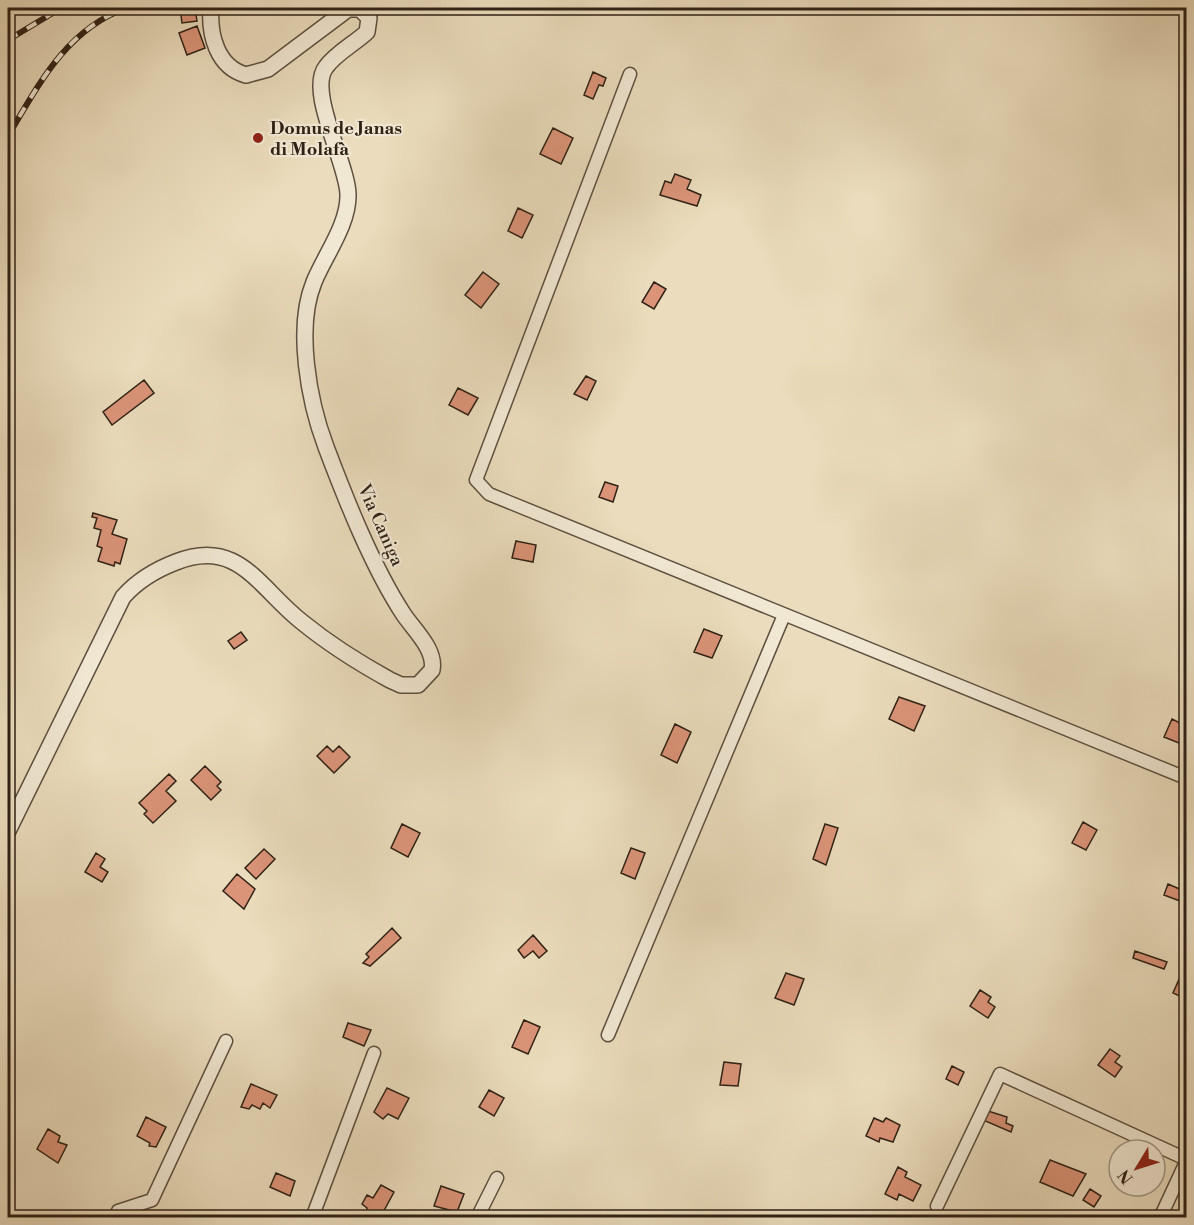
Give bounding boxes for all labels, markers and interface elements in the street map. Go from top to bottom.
place label: Domus de Janas di Molafà [270,117,402,161]
marker: Domus de Janas di Molafà [251,131,265,145]
street label: Via Caniga [352,480,409,571]
north arrow [1107,1138,1167,1198]
text: N [1114,1165,1138,1188]

